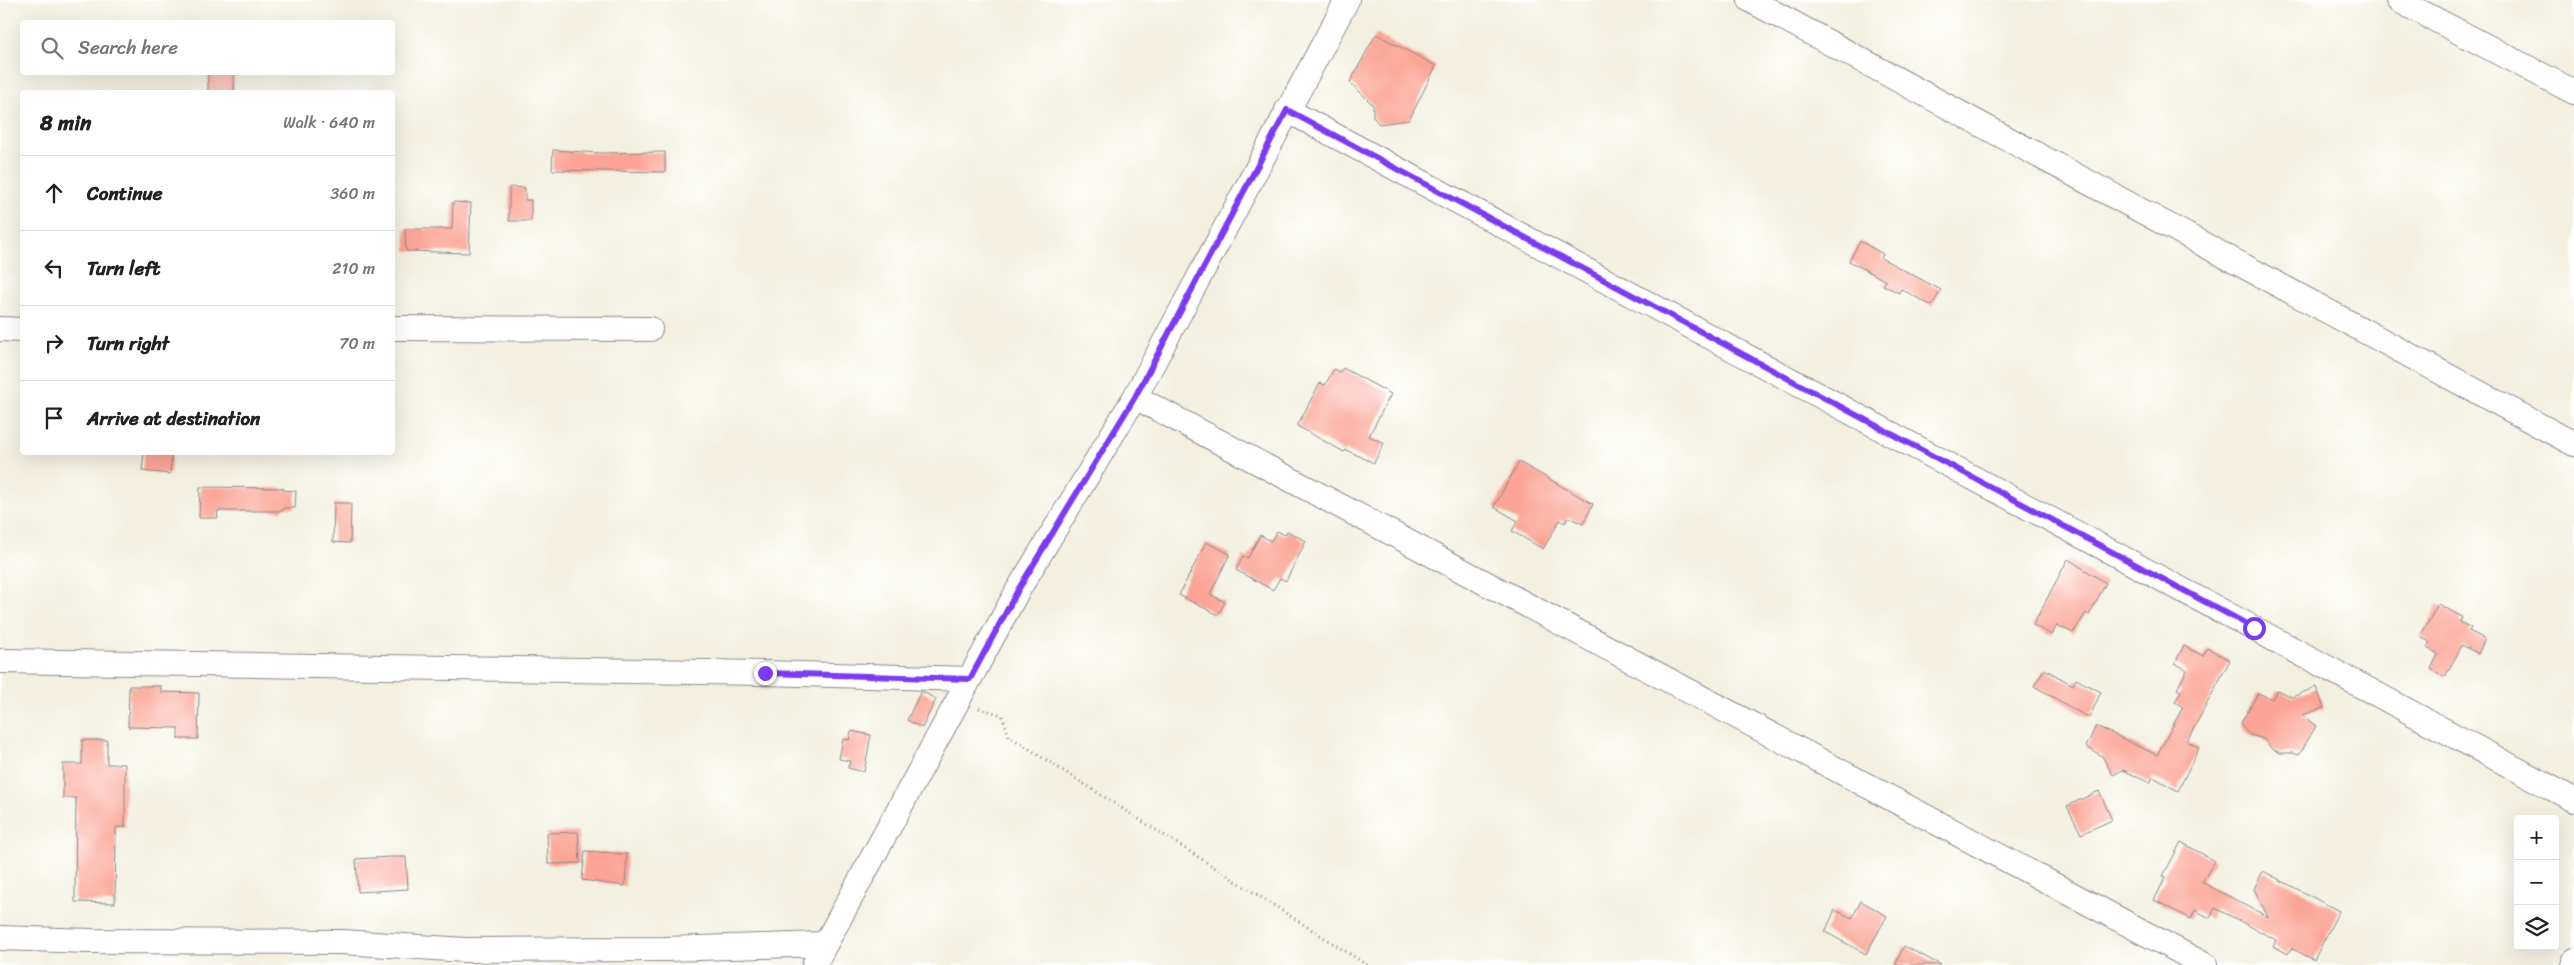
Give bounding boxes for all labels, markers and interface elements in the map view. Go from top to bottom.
search box [20,20,395,75]
text: Search here [78,31,178,64]
icon: search [38,34,66,62]
text: 8 min [40,104,91,142]
text: Walk · 640 m [283,108,375,137]
text: Continue [87,177,163,210]
icon: ahead [40,179,68,207]
text: 360 m [331,179,375,208]
text: Turn left [87,252,160,285]
icon: left [40,254,68,282]
text: 210 m [332,254,375,283]
text: Turn right [87,327,169,360]
icon: right [40,329,68,357]
text: 70 m [339,329,375,358]
text: Arrive at destination [87,402,260,435]
icon: arrive [40,404,68,432]
route start [2243,617,2266,640]
route end [754,662,777,685]
map controls [2514,815,2559,950]
button: + [2514,815,2559,860]
button: − [2514,860,2559,905]
button: layers [2514,905,2559,950]

